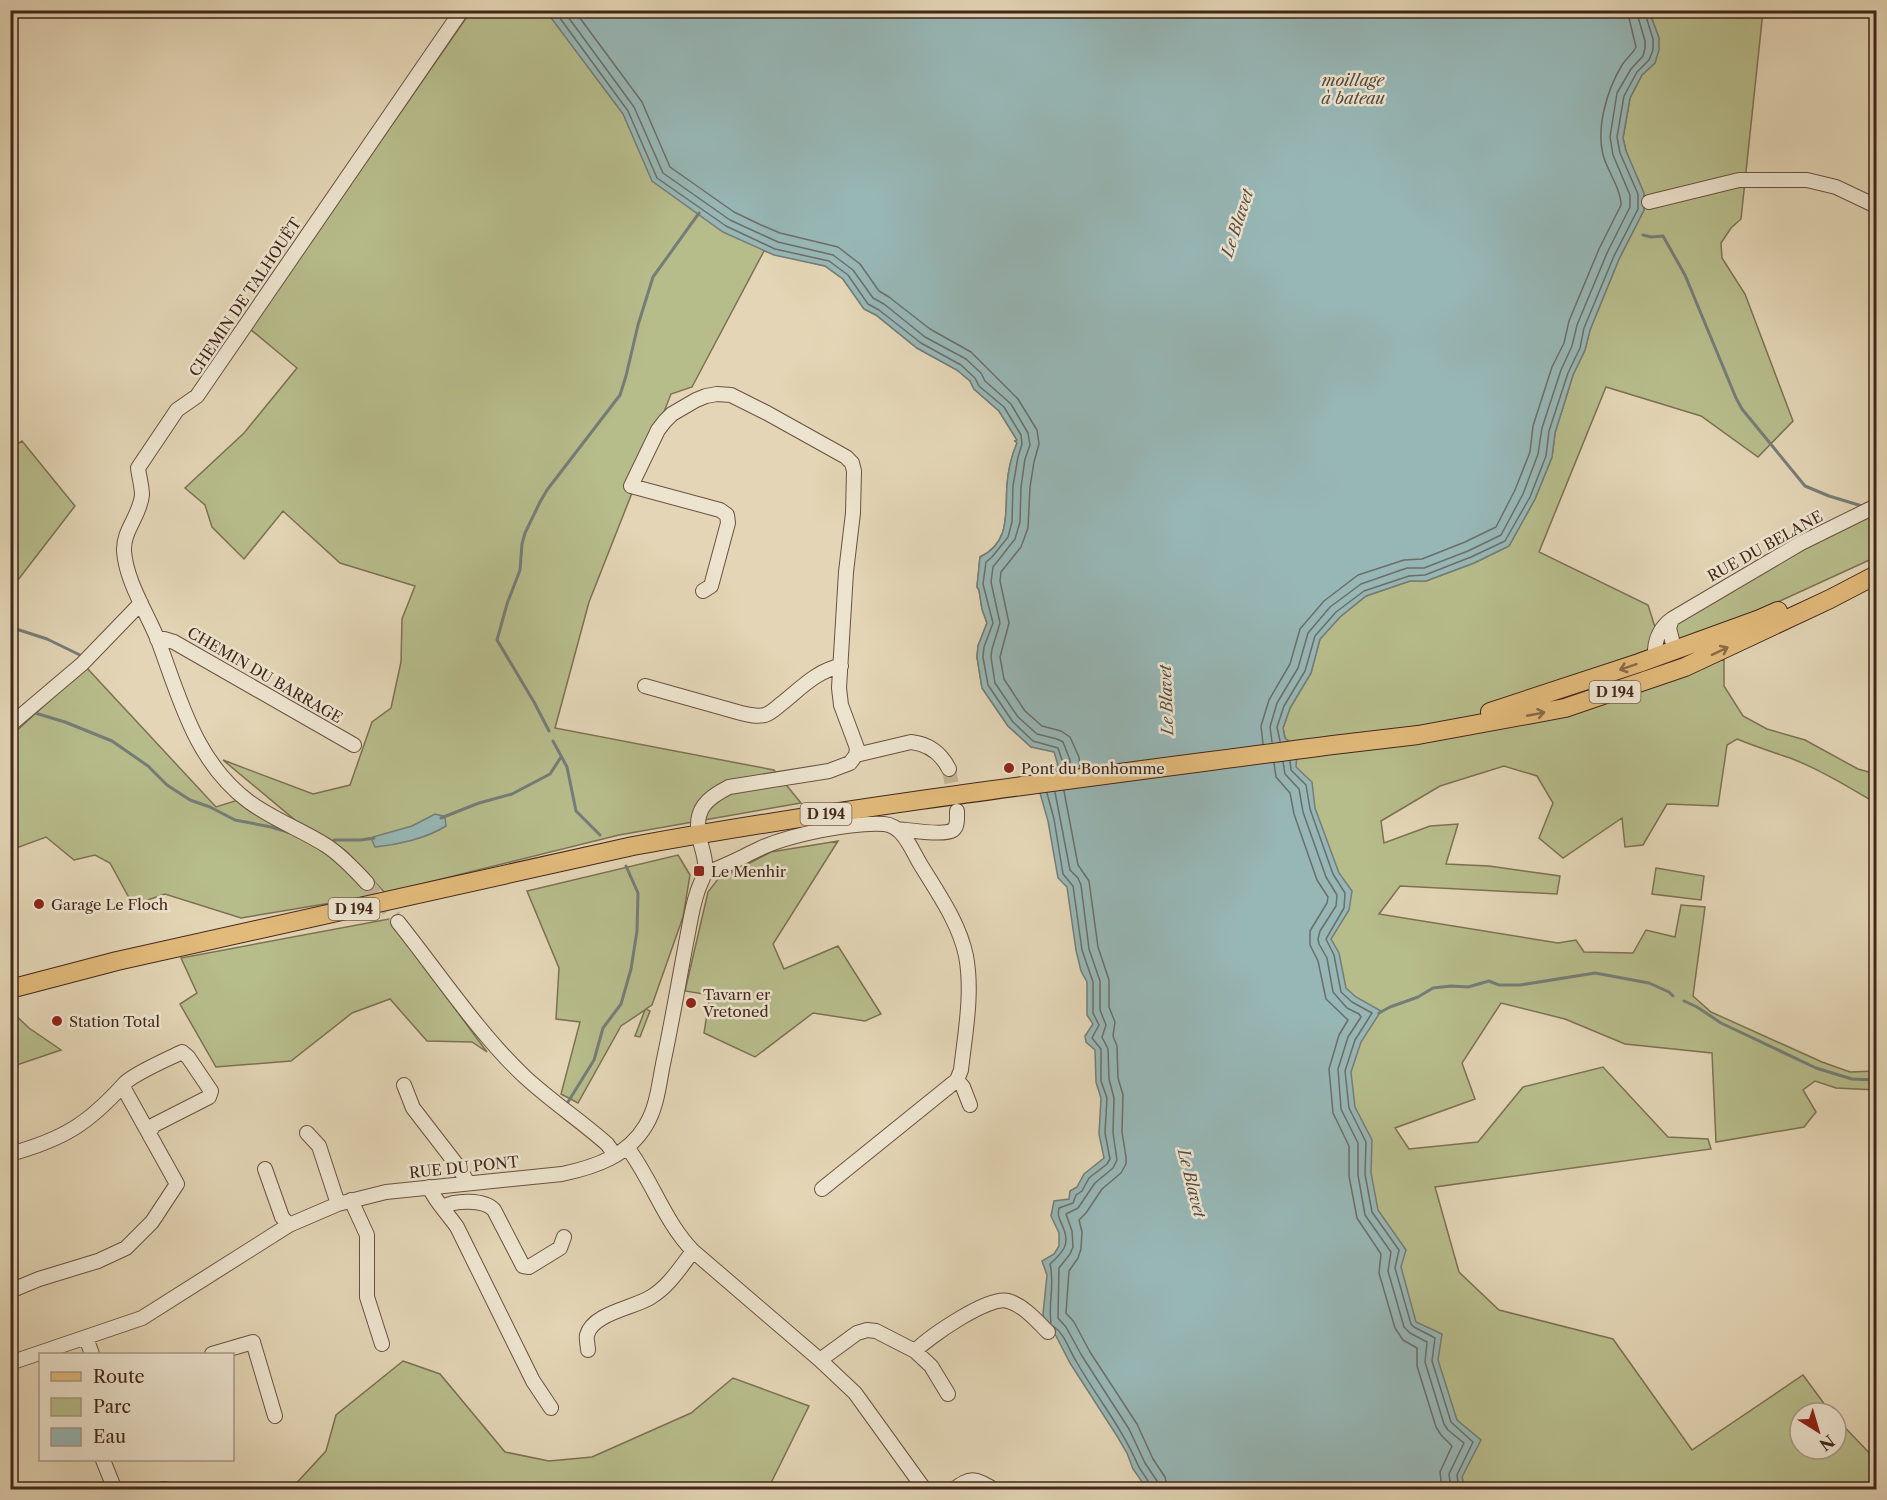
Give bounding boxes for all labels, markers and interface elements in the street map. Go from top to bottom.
water label: moillage à bateau [1321,70,1385,108]
water label: Le Blavet [1216,185,1258,261]
street label: CHEMIN DE TALHOUËT [185,213,306,380]
street label: RUE DU BELANE [1704,506,1826,586]
street label: CHEMIN DU BARRAGE [184,623,346,727]
one-way arrow [1711,645,1729,657]
one-way arrow [1619,662,1638,673]
water label: Le Blavet [1155,663,1177,737]
road number: D 194 [1590,681,1640,703]
one-way arrow [1526,708,1545,719]
place label: Pont du Bonhomme [1021,759,1165,778]
marker: Pont du Bonhomme [1002,761,1016,775]
road number: D 194 [800,803,852,825]
place label: Le Menhir [711,862,787,881]
marker: Le Menhir [692,864,706,878]
place label: Garage Le Floch [51,895,169,914]
marker: Garage Le Floch [32,897,46,911]
road number: D 194 [328,898,380,920]
place label: Tavarn er Vretoned [702,985,771,1021]
marker: Tavarn er Vretoned [684,996,698,1010]
place label: Station Total [69,1012,160,1031]
marker: Station Total [50,1014,64,1028]
water label: Le Blavet [1173,1145,1211,1221]
street label: RUE DU PONT [408,1152,521,1182]
legend [39,1353,234,1461]
text: Route [93,1366,145,1388]
text: Parc [93,1396,131,1418]
north arrow [1788,1401,1848,1461]
text: Eau [93,1426,126,1448]
text: N [1815,1431,1839,1455]

